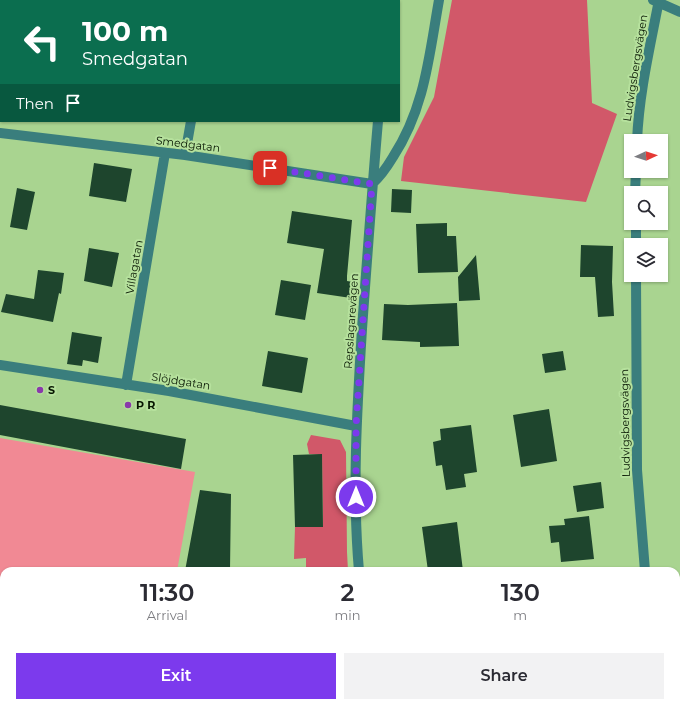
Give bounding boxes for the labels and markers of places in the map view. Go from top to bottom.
pin [253,151,287,185]
place label: S [48,383,55,397]
marker: S [35,385,45,395]
place label: P R [136,398,155,412]
marker: P R [123,400,133,410]

